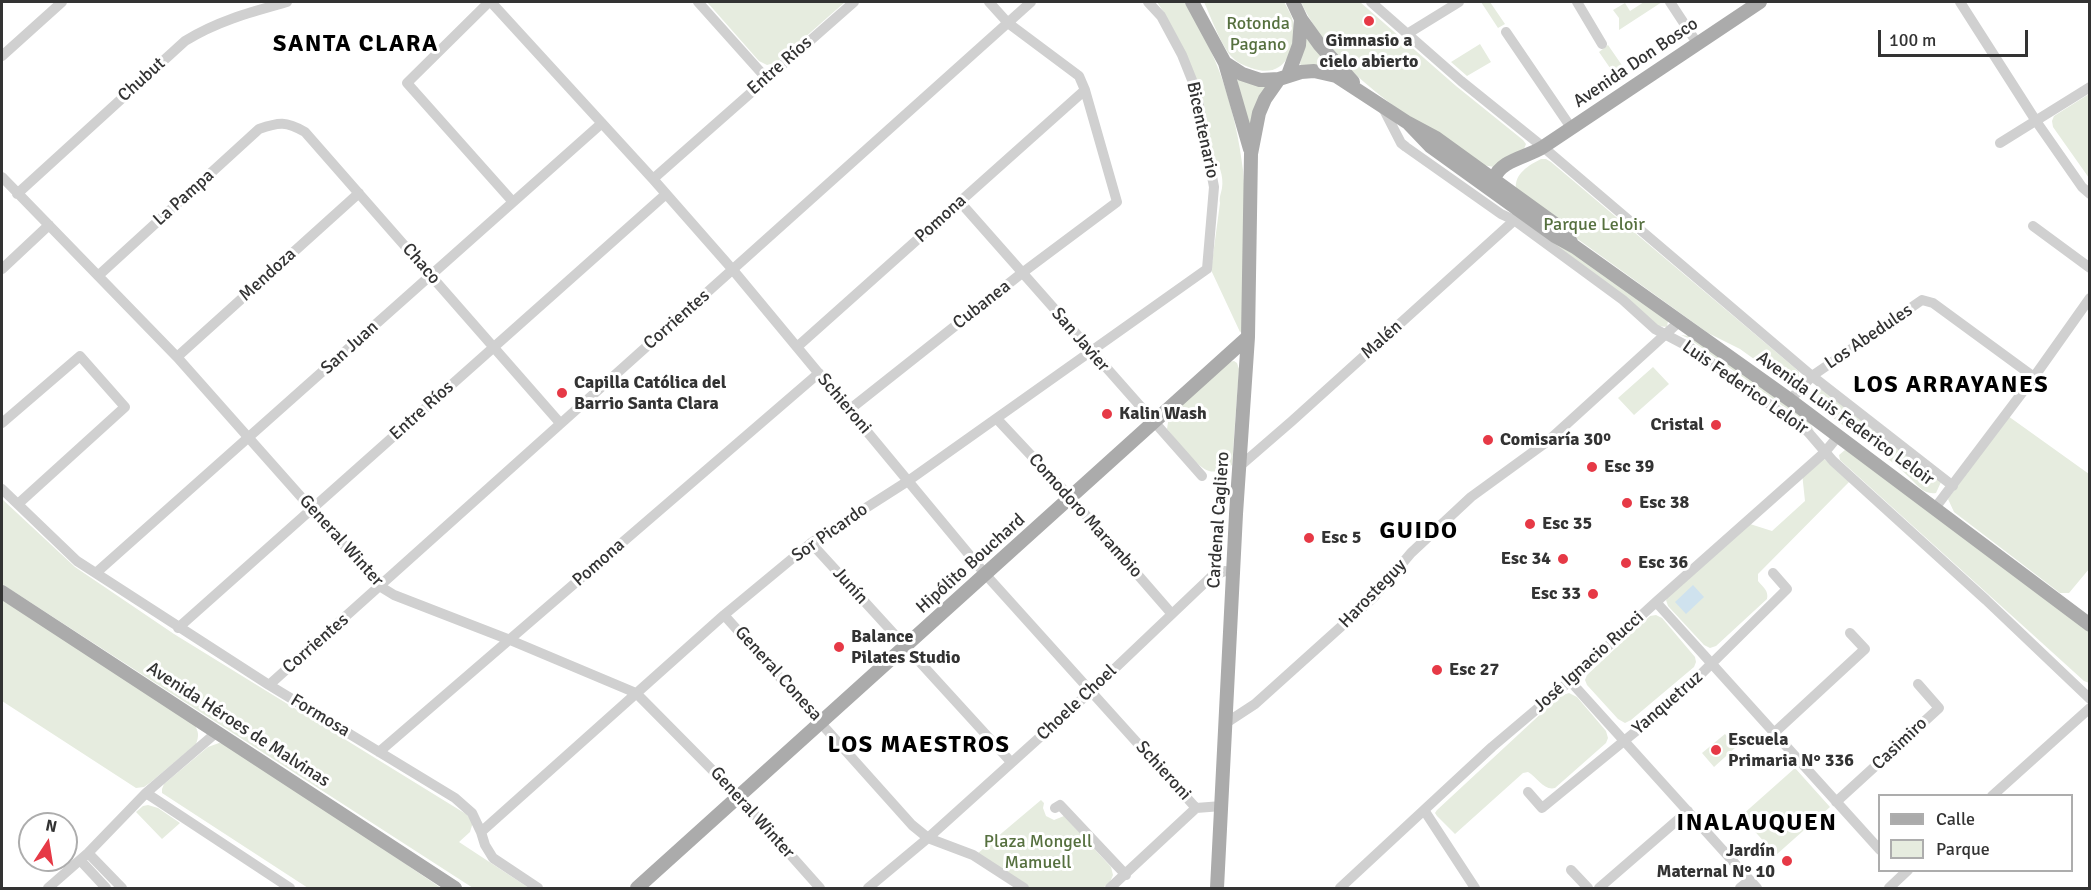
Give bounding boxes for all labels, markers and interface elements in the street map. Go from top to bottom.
park label: Rotonda Pagano [1226,13,1290,56]
street label: Avenida Don Bosco [1570,13,1702,113]
marker: Gimnasio a cielo abierto [1362,14,1376,28]
scale bar [1881,18,2031,56]
text: 100 m [1889,29,1936,51]
place label: Gimnasio a cielo abierto [1320,30,1418,72]
district label: SANTA CLARA [273,31,439,59]
street label: Entre Ríos [743,32,817,100]
street label: Chubut [114,53,170,107]
street label: Bicentenario [1181,80,1223,180]
street label: La Pampa [149,165,219,231]
street label: Pomona [911,190,971,248]
park label: Parque Leloir [1543,214,1645,236]
street label: Chaco [397,239,445,289]
street label: Mendoza [235,244,301,306]
street label: Cubanea [949,276,1015,334]
street label: Corrientes [640,285,714,355]
street label: Los Abedules [1821,300,1917,374]
street label: San Javier [1046,304,1114,376]
street label: Malén [1357,316,1407,364]
street label: San Juan [317,317,383,379]
street label: Luis Federico Leloir [1678,336,1812,440]
street label: Avenida Luis Federico Leloir [1752,347,1938,491]
street label: Schieroni [812,369,876,439]
place label: Capilla Católica del Barrio Santa Clara [574,372,726,415]
district label: LOS ARRAYANES [1853,372,2049,400]
street label: Entre Ríos [386,377,458,445]
marker: Capilla Católica del Barrio Santa Clara [555,386,569,400]
place label: Kalin Wash [1119,403,1207,425]
marker: Kalin Wash [1100,407,1114,421]
place label: Cristal [1651,414,1704,436]
marker: Cristal [1709,418,1723,432]
place label: Comisaría 30º [1500,429,1611,451]
marker: Comisaría 30º [1481,433,1495,447]
street label: Comodoro Marambio [1024,449,1146,583]
street label: Cardenal Cagliero [1203,451,1235,589]
place label: Esc 39 [1604,456,1654,478]
marker: Esc 39 [1585,460,1599,474]
street label: General Winter [294,491,388,591]
place label: Esc 38 [1639,492,1689,514]
marker: Esc 38 [1620,496,1634,510]
street label: Sor Picardo [788,499,872,567]
street label: Hipólito Bouchard [912,510,1030,618]
place label: Esc 35 [1542,513,1592,535]
marker: Esc 35 [1523,517,1537,531]
district label: GUIDO [1380,518,1458,546]
place label: Esc 5 [1321,527,1362,549]
marker: Esc 5 [1302,531,1316,545]
street label: Pomona [569,535,629,591]
place label: Esc 34 [1501,548,1551,570]
marker: Esc 34 [1556,552,1570,566]
place label: Esc 36 [1638,552,1688,574]
street label: Harosteguy [1335,555,1411,633]
marker: Esc 36 [1619,556,1633,570]
street label: Junín [828,563,872,609]
place label: Esc 33 [1531,583,1581,605]
marker: Esc 33 [1586,587,1600,601]
street label: José Ignacio Rucci [1529,607,1649,717]
street label: Corrientes [279,609,353,679]
street label: General Conesa [730,622,826,726]
place label: Balance Pilates Studio [851,626,960,668]
marker: Balance Pilates Studio [832,640,846,654]
street label: Avenida Héroes de Malvinas [143,658,333,792]
place label: Esc 27 [1449,659,1499,681]
street label: Choele Choel [1033,661,1121,745]
marker: Esc 27 [1430,663,1444,677]
street label: Yanquetruz [1628,667,1708,739]
street label: Formosa [286,690,354,742]
street label: Casimiro [1868,713,1932,775]
place label: Escuela Primaria N° 336 [1728,729,1854,771]
district label: LOS MAESTROS [828,732,1010,760]
street label: Schieroni [1131,737,1195,805]
marker: Escuela Primaria N° 336 [1709,743,1723,757]
street label: General Winter [705,763,799,863]
legend [1878,794,2073,872]
text: Calle [1936,808,1975,830]
district label: INALAUQUEN [1677,810,1837,838]
north arrow [18,812,78,872]
text: N [44,815,59,837]
park label: Plaza Mongell Mamuell [984,831,1092,874]
text: Parque [1936,838,1990,860]
place label: Jardín Maternal N° 10 [1656,840,1775,882]
marker: Jardín Maternal N° 10 [1780,854,1794,868]

